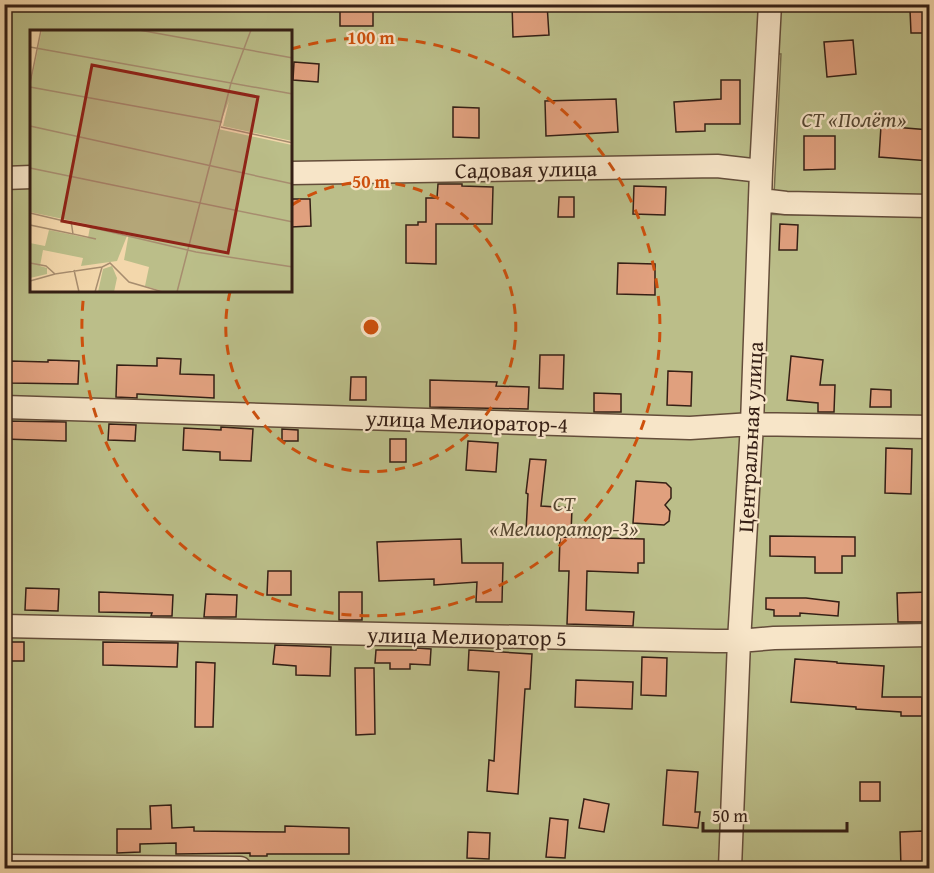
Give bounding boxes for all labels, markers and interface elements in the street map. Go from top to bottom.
text: 100 m [347,24,395,51]
inset map [30,30,292,292]
park label: СТ «Полёт» [801,103,907,135]
street label: Садовая улица [455,152,598,186]
text: 50 m [352,168,391,195]
centre of rings [361,317,381,337]
street label: Центральная улица [729,340,771,533]
street label: улица Мелиоратор-4 [364,401,569,441]
park label: СТ «Мелиоратор-3» [489,487,639,544]
street label: улица Мелиоратор 5 [366,618,567,654]
scale bar [703,795,847,833]
text: 50 m [712,802,748,829]

